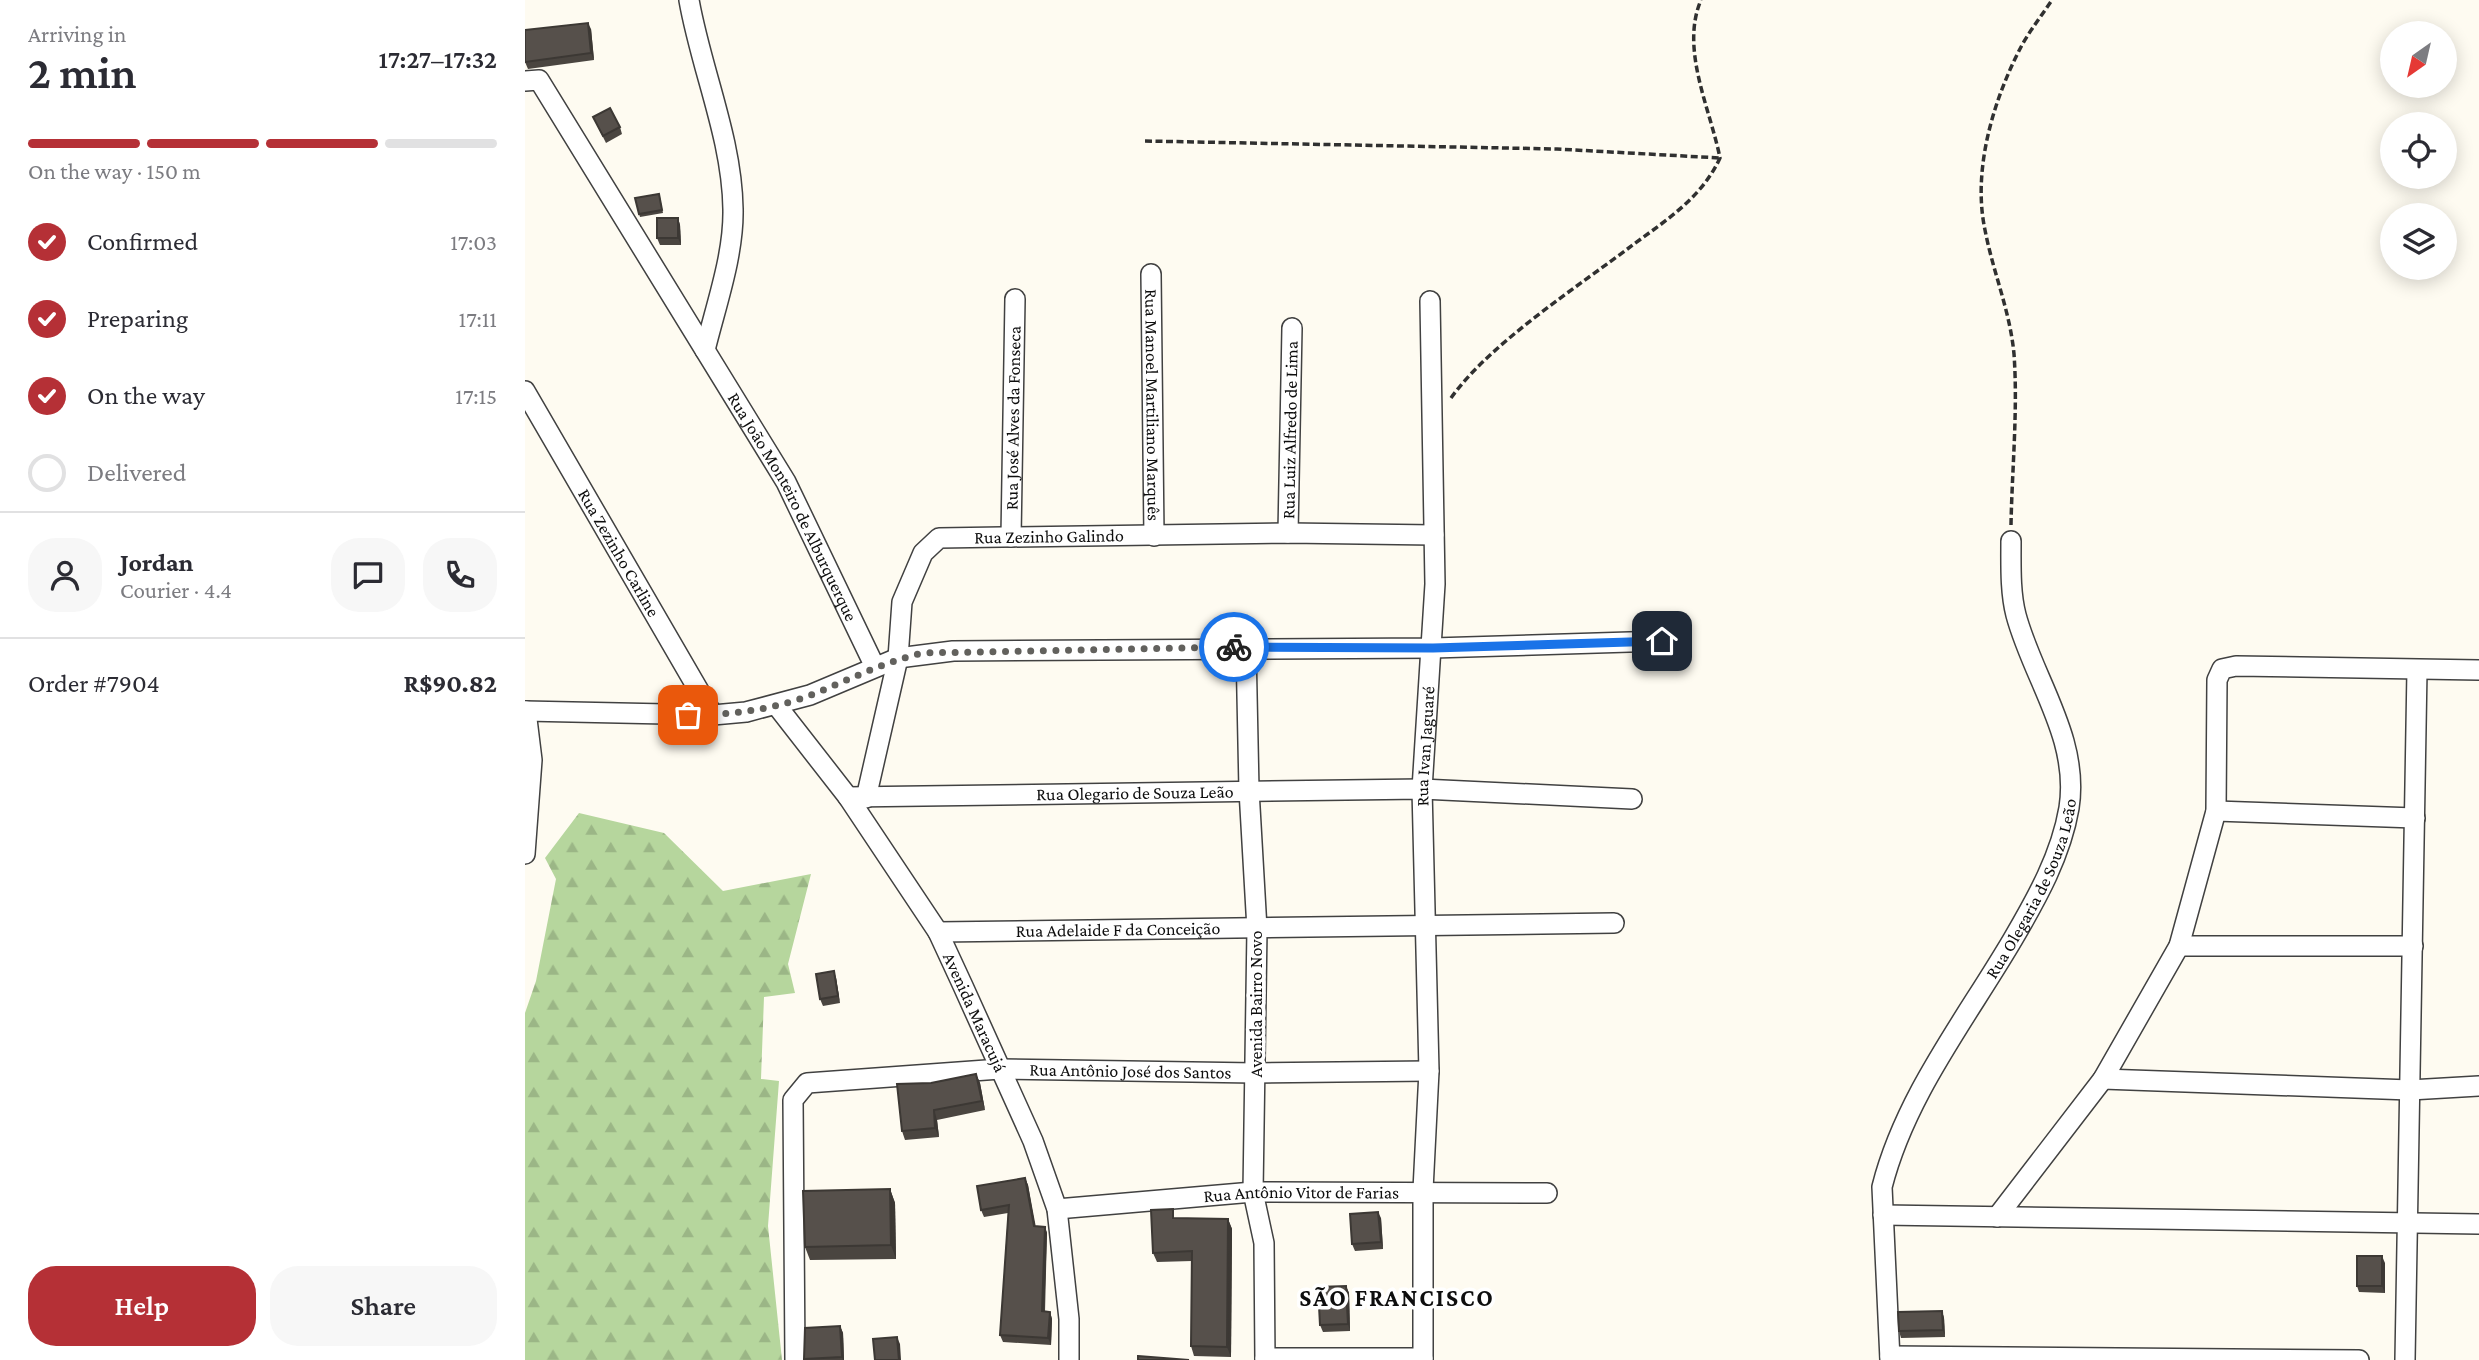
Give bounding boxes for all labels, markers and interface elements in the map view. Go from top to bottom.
text: Arriving in [28,21,126,47]
north arrow [2380,21,2457,98]
map controls [2380,21,2457,280]
text: 17:27–17:32 [378,45,497,74]
text: 2 min [28,47,136,98]
button: locate [2380,112,2457,189]
text: On the way · 150 m [28,158,201,184]
button: layers [2380,203,2457,280]
icon: check [28,223,66,261]
text: Confirmed [87,227,198,256]
text: 17:03 [450,229,497,255]
street label: Rua Manoel Martiliano Marquês [1141,289,1164,521]
icon: check [28,300,66,338]
text: Preparing [87,304,188,333]
text: 17:11 [459,306,497,332]
street label: Rua José Alves da Fonseca [1001,326,1025,510]
street label: Rua Luiz Alfredo de Lima [1278,341,1302,519]
icon: check [28,377,66,415]
text: On the way [87,381,205,410]
text: 17:15 [455,383,497,409]
street label: Rua João Monteiro de Alburquerque [724,389,861,625]
text: Delivered [87,458,186,487]
street label: Rua Zezinho Carline [574,485,664,620]
street label: Rua Zezinho Galindo [974,525,1124,547]
button: person [28,538,102,612]
button: chat [331,538,405,612]
button: phone [423,538,497,612]
text: Jordan [120,548,194,577]
text: Courier · 4.4 [120,577,232,603]
pin [1632,611,1692,671]
courier [1199,612,1269,682]
icon: home [1643,622,1681,660]
icon: bike [1215,628,1253,666]
text: Order #7904 [28,669,160,698]
text: R$90.82 [404,669,497,698]
pin [658,685,718,745]
street label: Rua Ivan Jaguaré [1412,686,1438,807]
icon: bag [669,696,707,734]
street label: Rua Olegario de Souza Leão [1036,782,1234,804]
street label: Rua Olegaria de Souza Leão [1981,797,2080,982]
street label: Rua Adelaide F da Conceição [1016,918,1221,941]
street label: Avenida Bairro Novo [1246,931,1266,1077]
street label: Avenida Maracujá [939,949,1011,1075]
street label: Rua Antônio José dos Santos [1029,1059,1232,1083]
street label: Rua Antônio Vitor de Farias [1203,1182,1399,1206]
button: Help [28,1266,256,1346]
button: Share [270,1266,497,1346]
district label: SÃO FRANCISCO [1299,1284,1495,1311]

